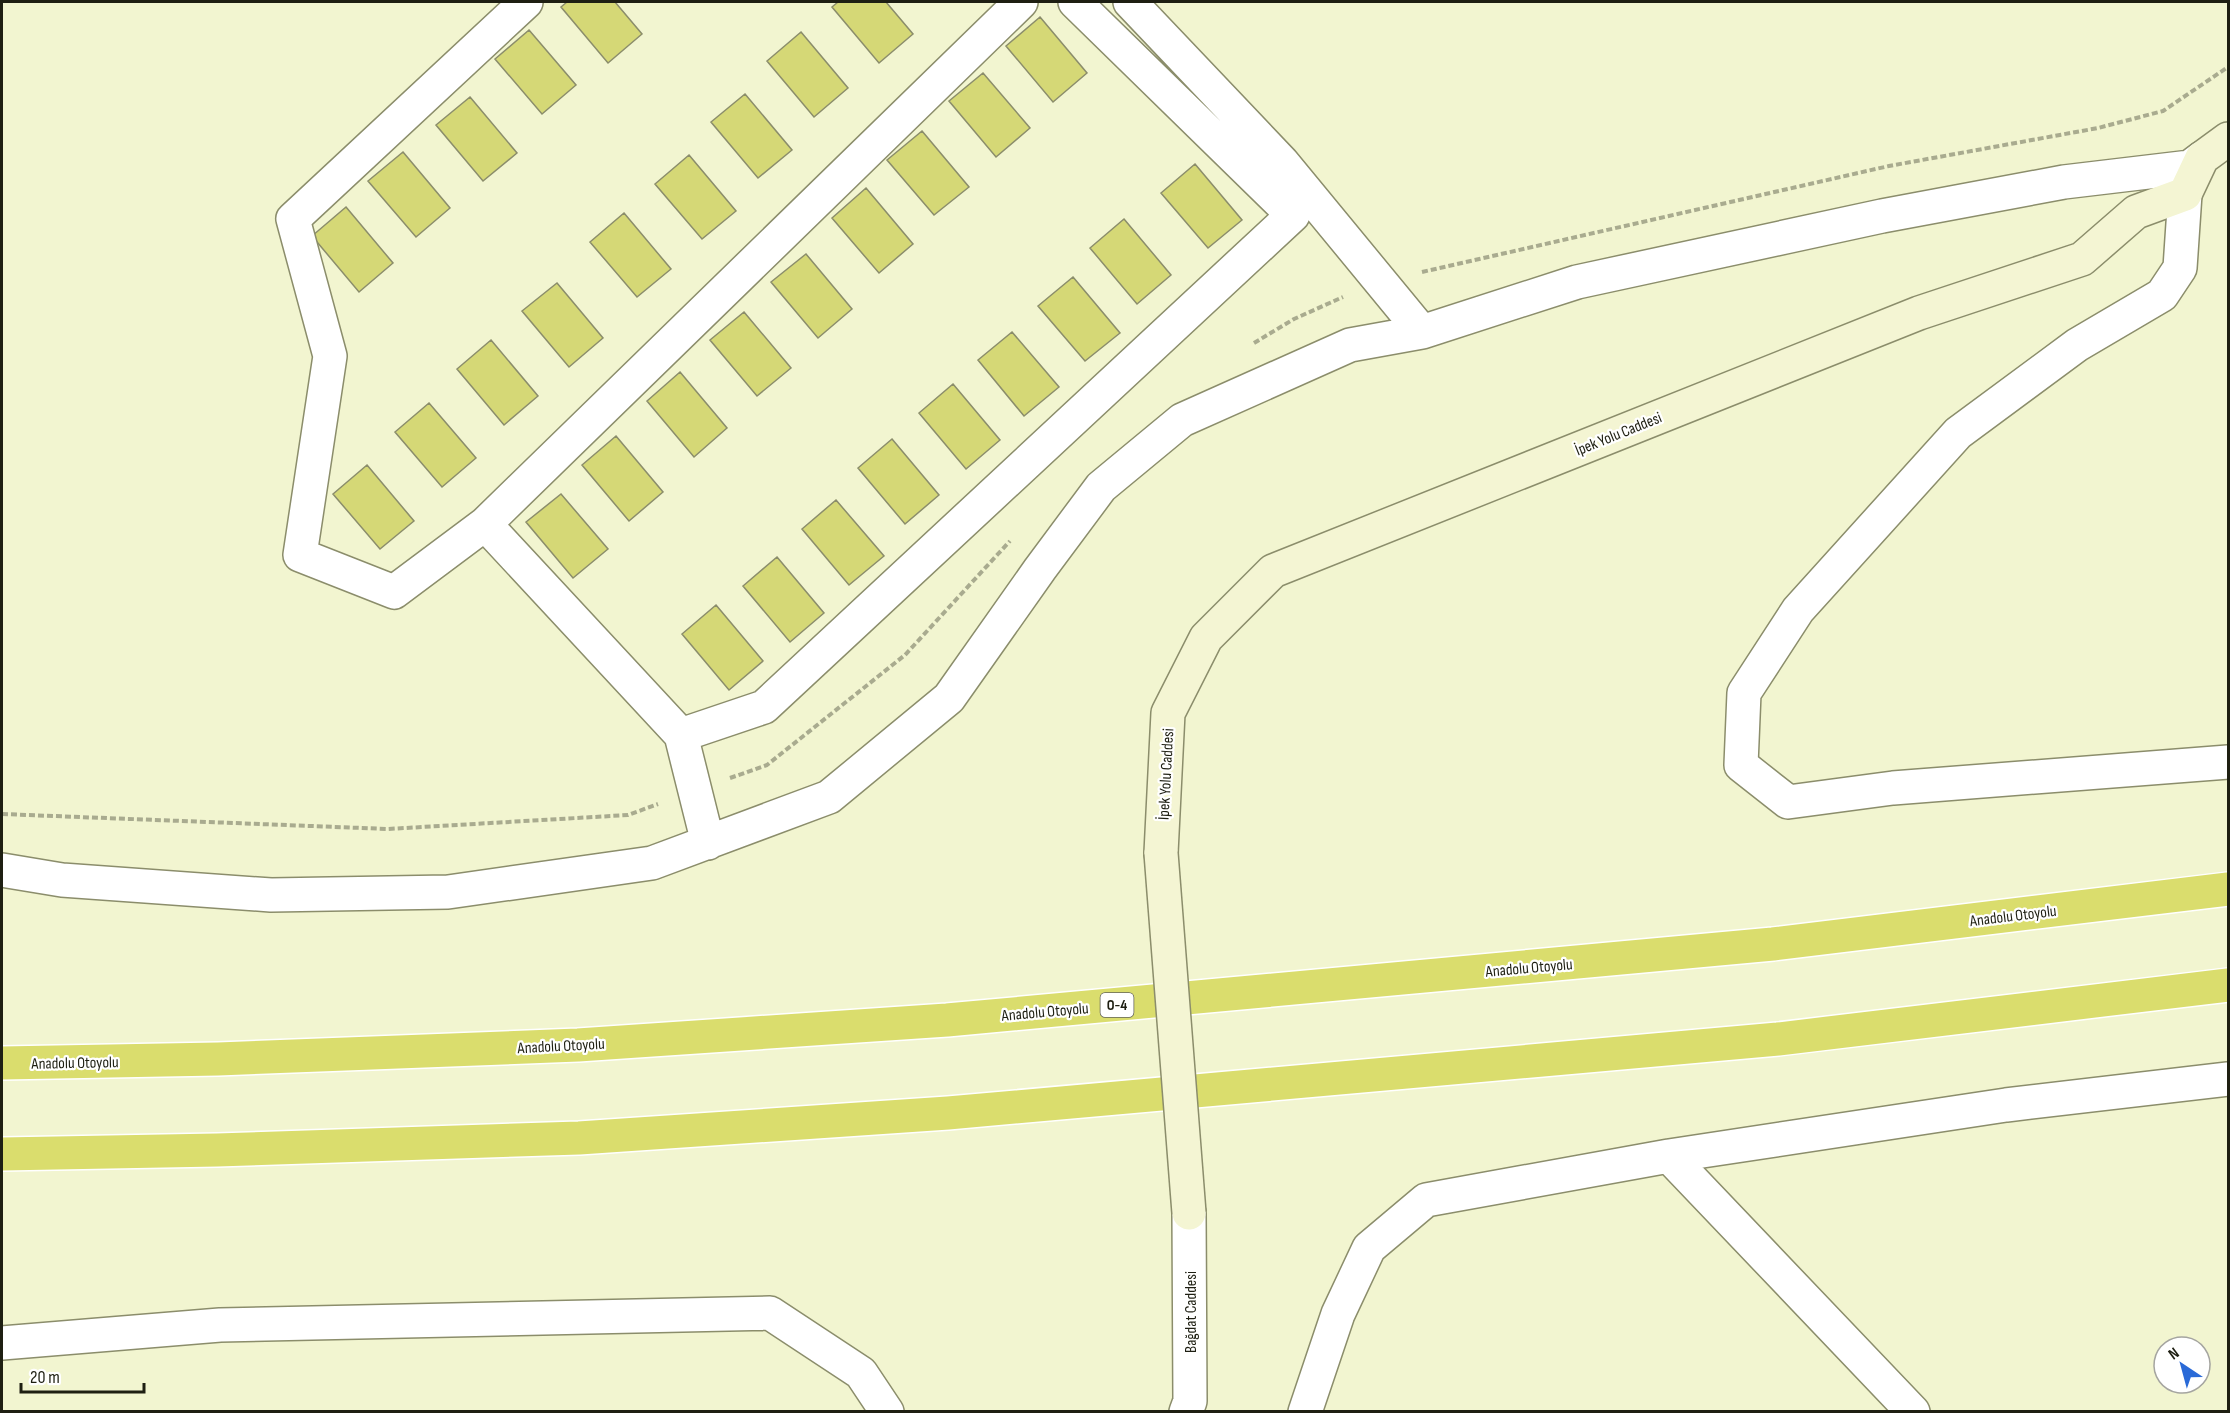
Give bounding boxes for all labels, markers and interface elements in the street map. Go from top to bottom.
street label: İpek Yolu Caddesi [1572,408,1665,460]
street label: İpek Yolu Caddesi [1155,728,1178,820]
street label: Anadolu Otoyolu [1968,902,2058,931]
street label: Anadolu Otoyolu [1484,955,1573,982]
road number: O-4 [1100,993,1134,1017]
street label: Anadolu Otoyolu [1000,999,1089,1026]
street label: Anadolu Otoyolu [516,1035,605,1058]
street label: Anadolu Otoyolu [30,1053,119,1074]
street label: Bağdat Caddesi [1182,1271,1201,1353]
north arrow [2152,1335,2212,1395]
text: N [2165,1344,2183,1364]
scale bar [21,1356,144,1394]
text: 20 m [30,1367,60,1388]

